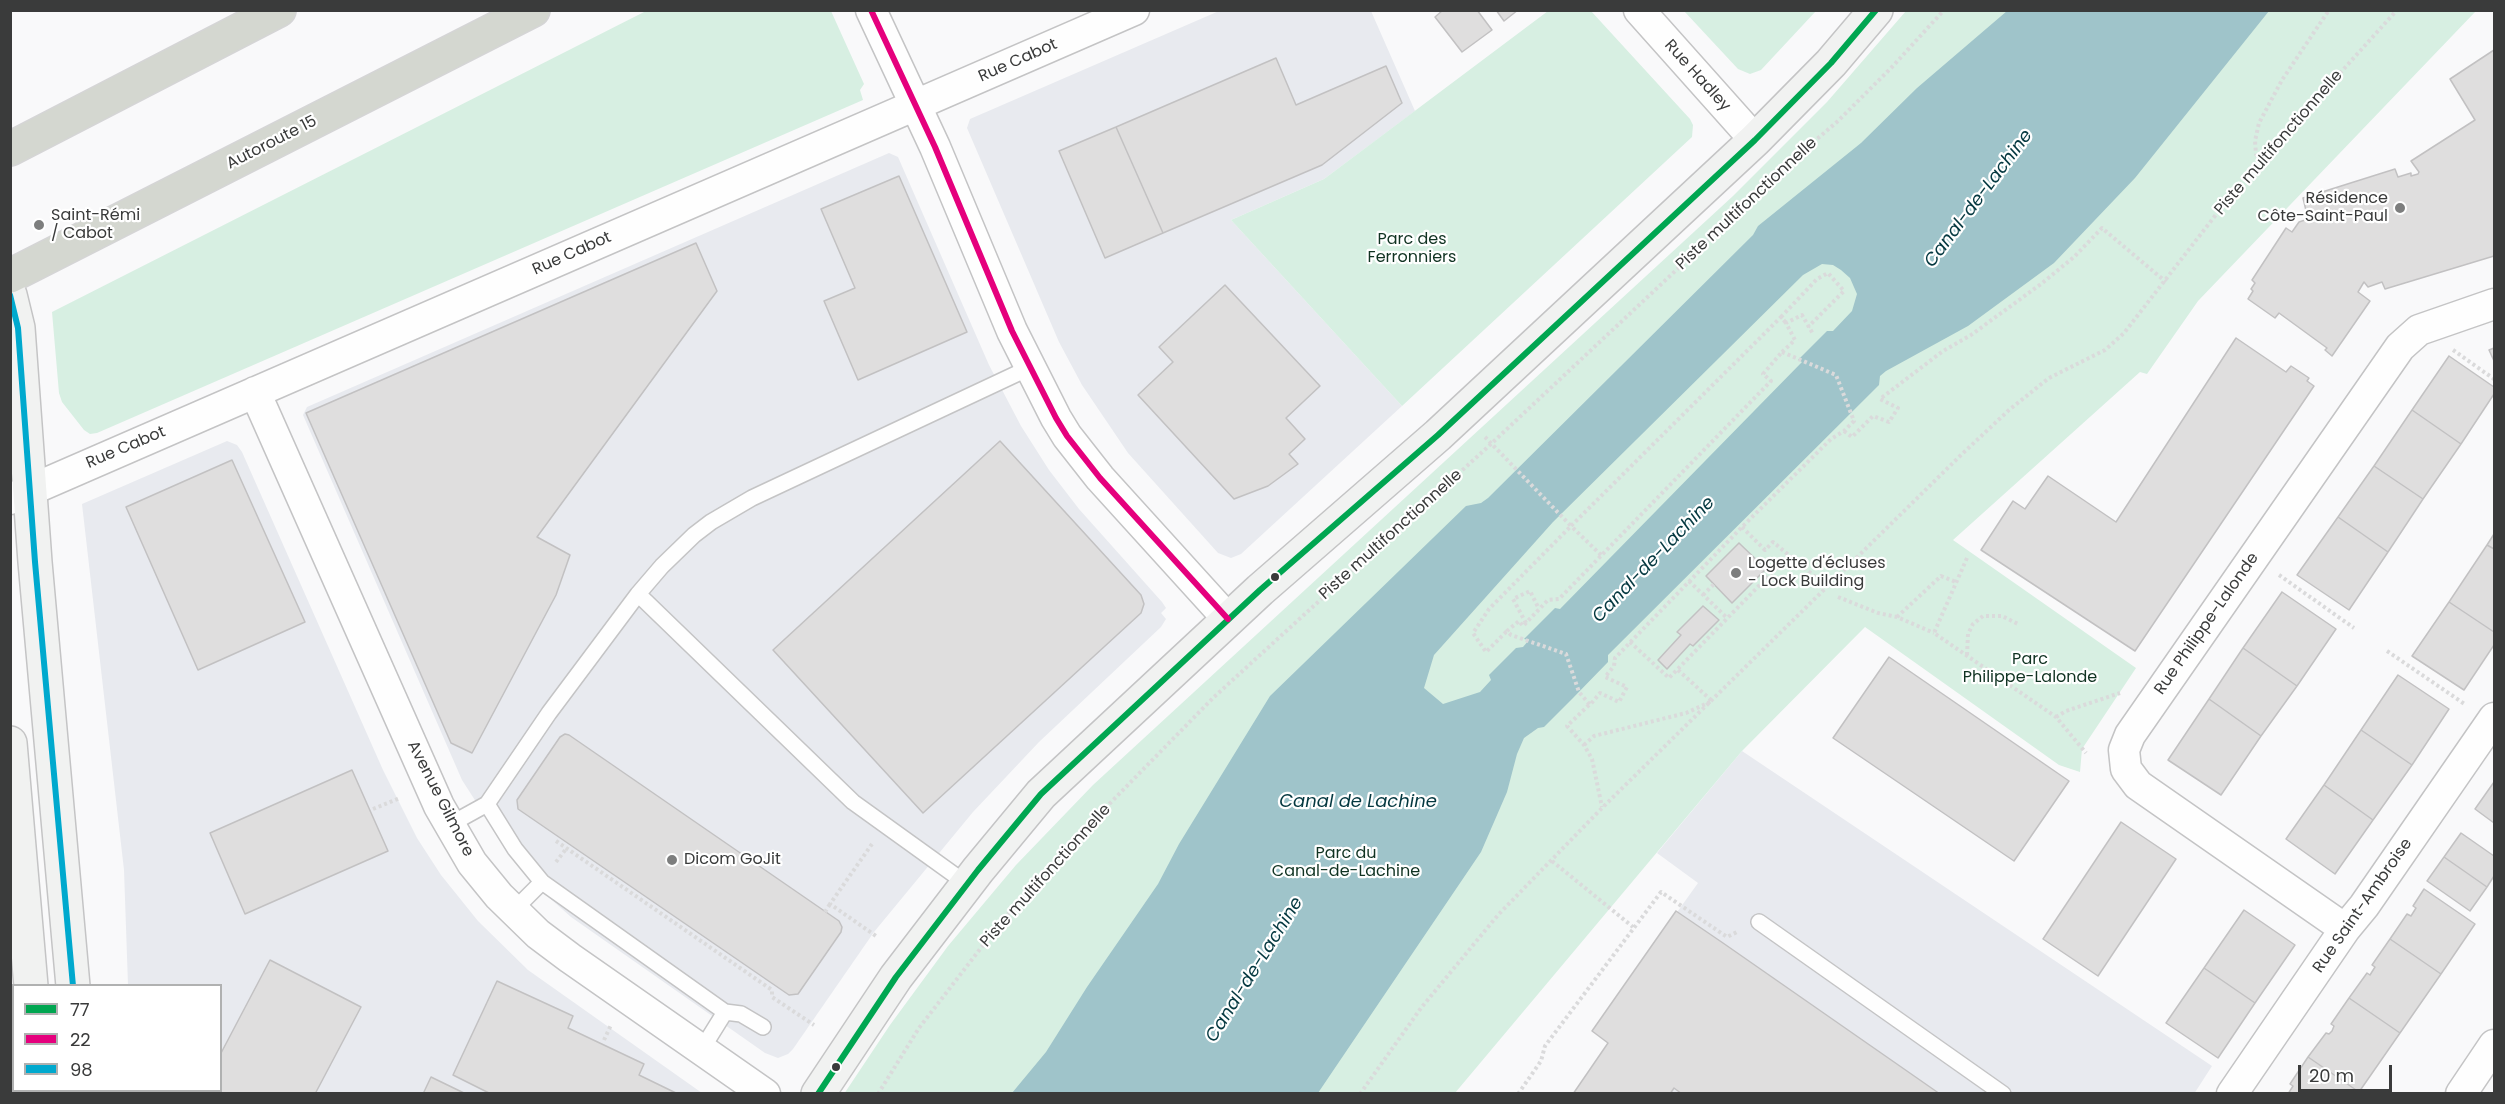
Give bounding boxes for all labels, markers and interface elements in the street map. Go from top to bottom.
street label: Rue Cabot [976,35,1060,87]
street label: Rue Hadley [1660,36,1734,116]
street label: Piste multifonctionnelle [2211,67,2347,219]
street label: Autoroute 15 [224,112,320,174]
water label: Canal-de-Lachine [1920,126,2038,272]
street label: Piste multifonctionnelle [1673,134,1821,274]
place label: Résidence Côte-Saint-Paul [2258,189,2388,227]
marker: Résidence Côte-Saint-Paul [2393,201,2407,215]
place label: Saint-Rémi / Cabot [51,206,140,244]
marker: Saint-Rémi / Cabot [32,218,46,232]
street label: Rue Cabot [530,228,614,280]
park label: Parc des Ferronniers [1368,230,1456,268]
street label: Rue Cabot [83,423,169,473]
street label: Piste multifonctionnelle [1316,466,1466,604]
water label: Canal-de-Lachine [1588,492,1720,628]
street label: Rue Philippe-Lalonde [2151,549,2263,699]
place label: Logette d'écluses - Lock Building [1748,554,1886,592]
marker: Logette d'écluses - Lock Building [1729,566,1743,580]
unlabelled marker [1269,571,1281,583]
park label: Parc Philippe-Lalonde [1963,650,2097,688]
street label: Avenue Gilmore [403,738,477,860]
water label: Canal de Lachine [1279,791,1437,813]
street label: Piste multifonctionnelle [977,801,1115,951]
street label: Rue Saint-Ambroise [2309,835,2417,977]
park label: Parc du Canal-de-Lachine [1272,844,1420,882]
place label: Dicom GoJit [684,850,781,870]
marker: Dicom GoJit [665,853,679,867]
water label: Canal-de-Lachine [1202,894,1308,1046]
legend [12,984,222,1092]
text: 77 [70,997,90,1022]
text: 22 [70,1027,91,1052]
scale bar [2301,1053,2396,1091]
text: 98 [70,1057,93,1082]
unlabelled marker [830,1061,842,1073]
text: 20 m [2309,1063,2354,1088]

